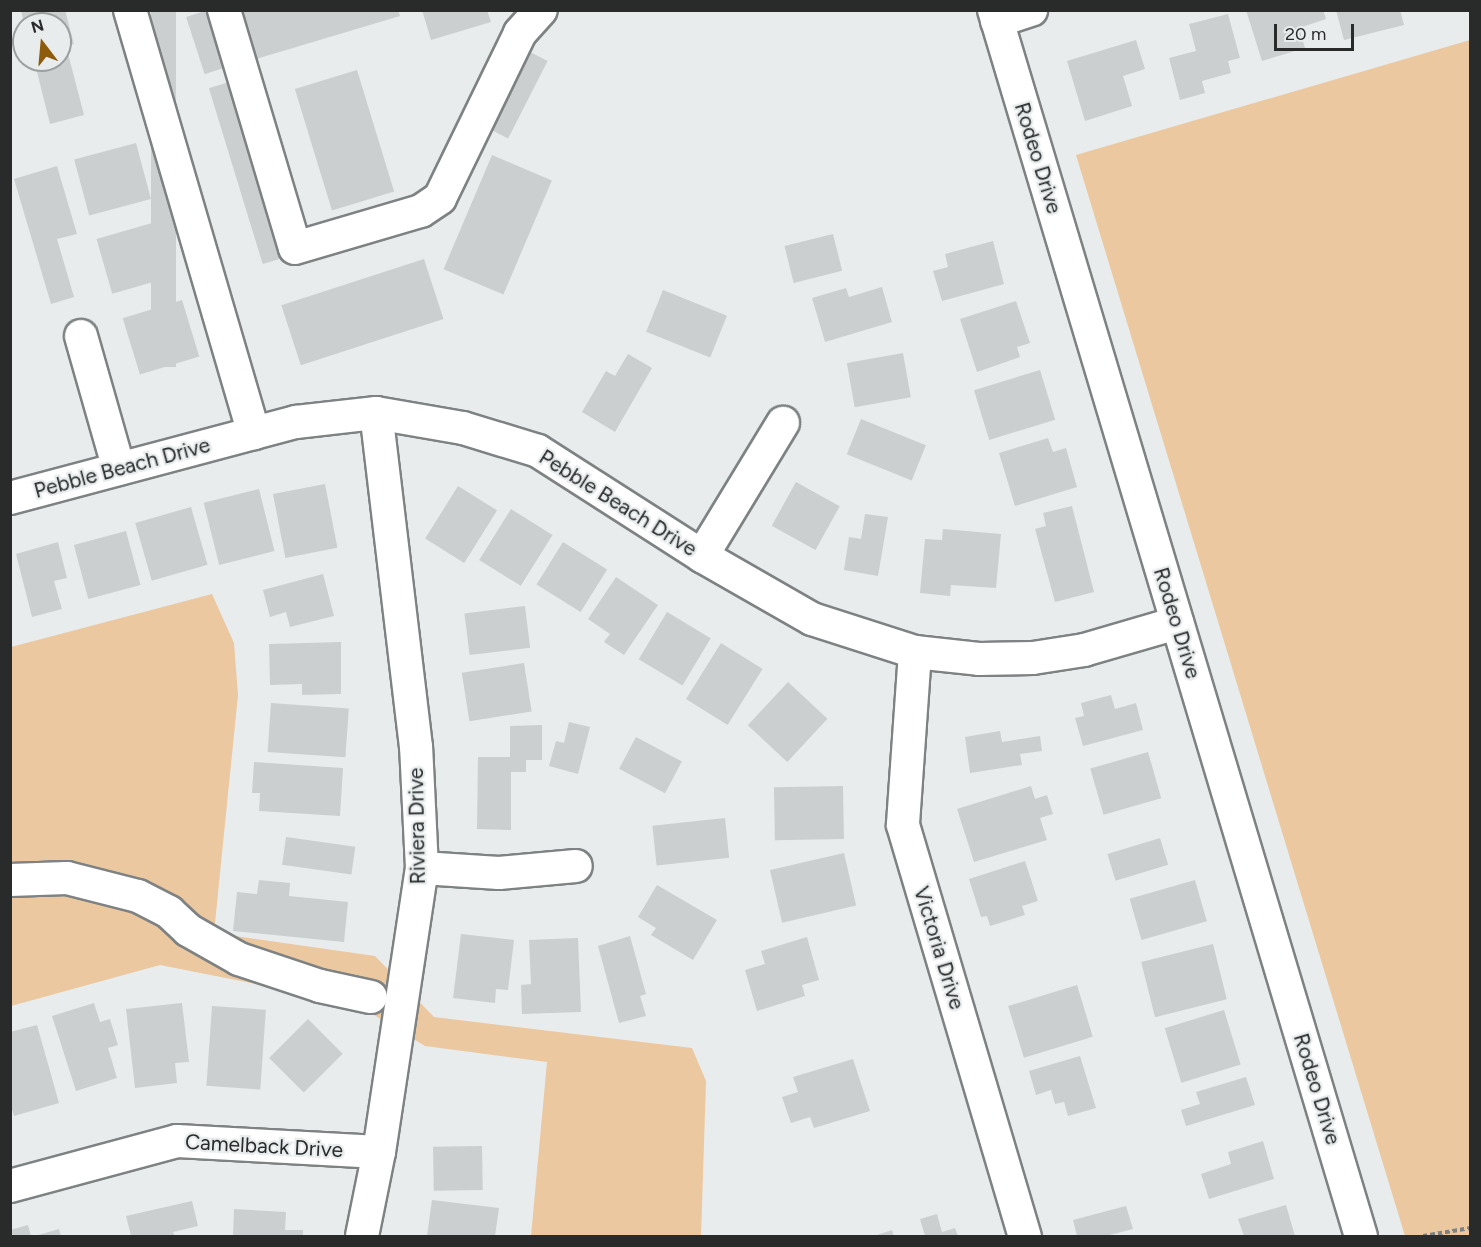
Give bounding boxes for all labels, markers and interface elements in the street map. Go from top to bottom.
north arrow [12,12,72,72]
scale bar [1277,12,1356,50]
text: N [29,15,46,37]
text: 20 m [1285,23,1326,45]
street label: Rodeo Drive [1009,99,1067,217]
street label: Pebble Beach Drive [31,432,213,504]
street label: Pebble Beach Drive [535,444,701,562]
street label: Rodeo Drive [1148,564,1206,682]
street label: Riviera Drive [403,767,431,885]
street label: Victoria Drive [908,883,970,1013]
street label: Rodeo Drive [1288,1030,1346,1148]
street label: Camelback Drive [184,1129,344,1163]

